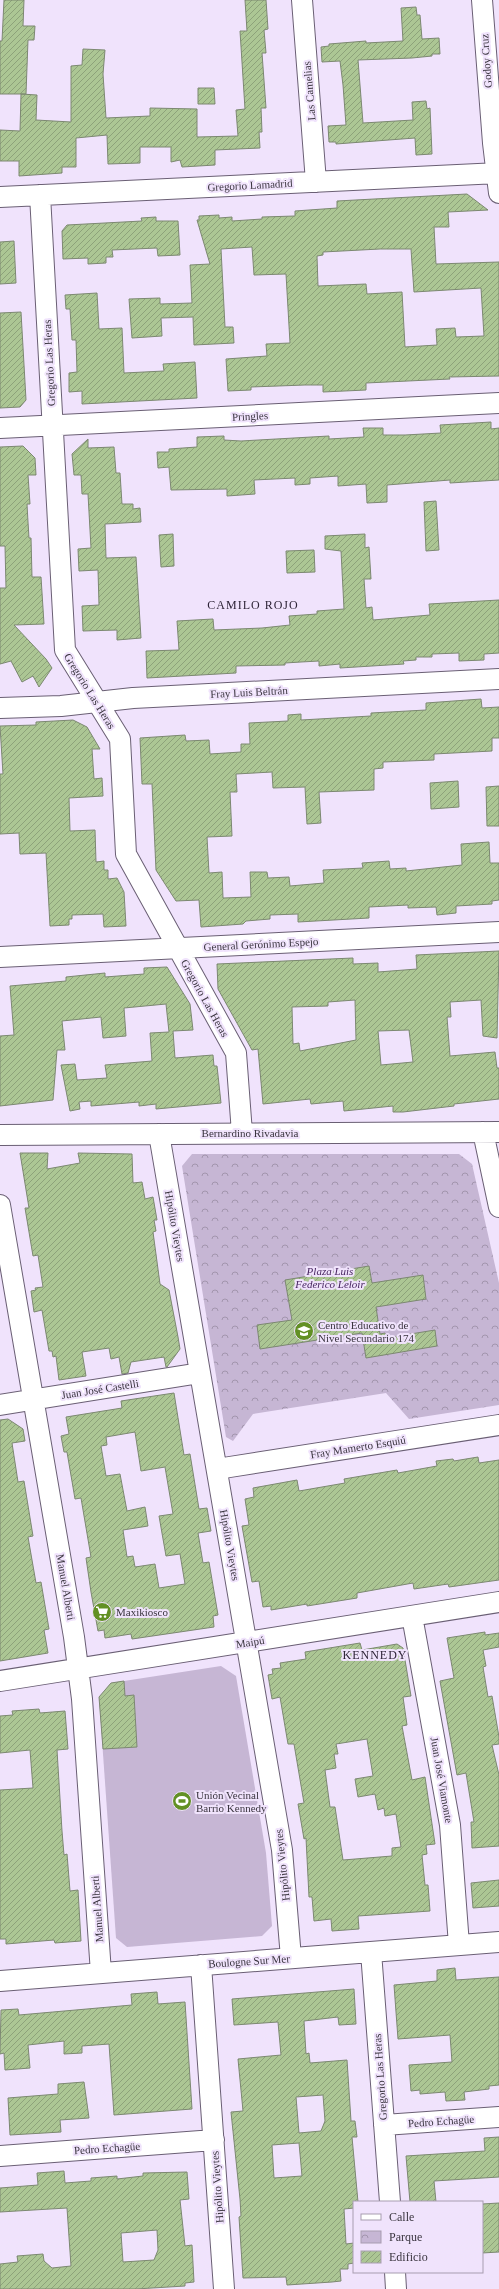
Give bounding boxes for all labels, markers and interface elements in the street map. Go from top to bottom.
street label: Godoy Cruz [478,33,494,88]
street label: Las Camelias [300,61,318,121]
street label: Gregorio Lamadrid [207,177,293,193]
street label: Gregorio Las Heras [41,319,57,407]
street label: Pringles [232,409,268,423]
district label: CAMILO ROJO [207,598,299,612]
street label: Gregorio Las Heras [62,651,118,731]
street label: Fray Luis Beltrán [210,684,289,700]
street label: General Gerónimo Espejo [203,935,319,953]
street label: Gregorio Las Heras [179,957,231,1039]
street label: Bernardino Rivadavia [202,1127,299,1139]
street label: Hipólito Vieytes [163,1189,187,1263]
park label: Plaza Luis Federico Leloir [294,1265,365,1290]
place label: Centro Educativo de Nivel Secundario 174 [318,1319,414,1344]
school or university icon: Centro Educativo de Nivel Secundario 174 [293,1320,315,1342]
street label: Juan José Castelli [60,1377,140,1401]
street label: Fray Mamerto Esquiú [309,1433,407,1460]
street label: Hipólito Vieytes [218,1508,242,1582]
street label: Manuel Alberti [54,1553,78,1621]
supermarket icon: Maxikiosco [91,1601,113,1623]
place label: Maxikiosco [116,1606,168,1618]
street label: Maipú [235,1634,266,1650]
district label: KENNEDY [343,1648,408,1662]
street label: Juan José Viamonte [429,1736,455,1824]
place label: Unión Vecinal Barrio Kennedy [196,1789,267,1814]
sports icon: Unión Vecinal Barrio Kennedy [171,1790,193,1812]
street label: Hipólito Vieytes [272,1828,292,1902]
street label: Manuel Alberti [89,1875,105,1943]
street label: Boulogne Sur Mer [208,1952,291,1970]
street label: Gregorio Las Heras [371,2033,389,2121]
street label: Pedro Echagüe [408,2113,475,2129]
street label: Pedro Echagüe [74,2140,141,2156]
street label: Hipólito Vieytes [208,2151,226,2223]
legend [353,2201,483,2273]
text: Calle [389,2210,414,2224]
text: Parque [389,2230,422,2244]
text: Edificio [389,2250,428,2264]

